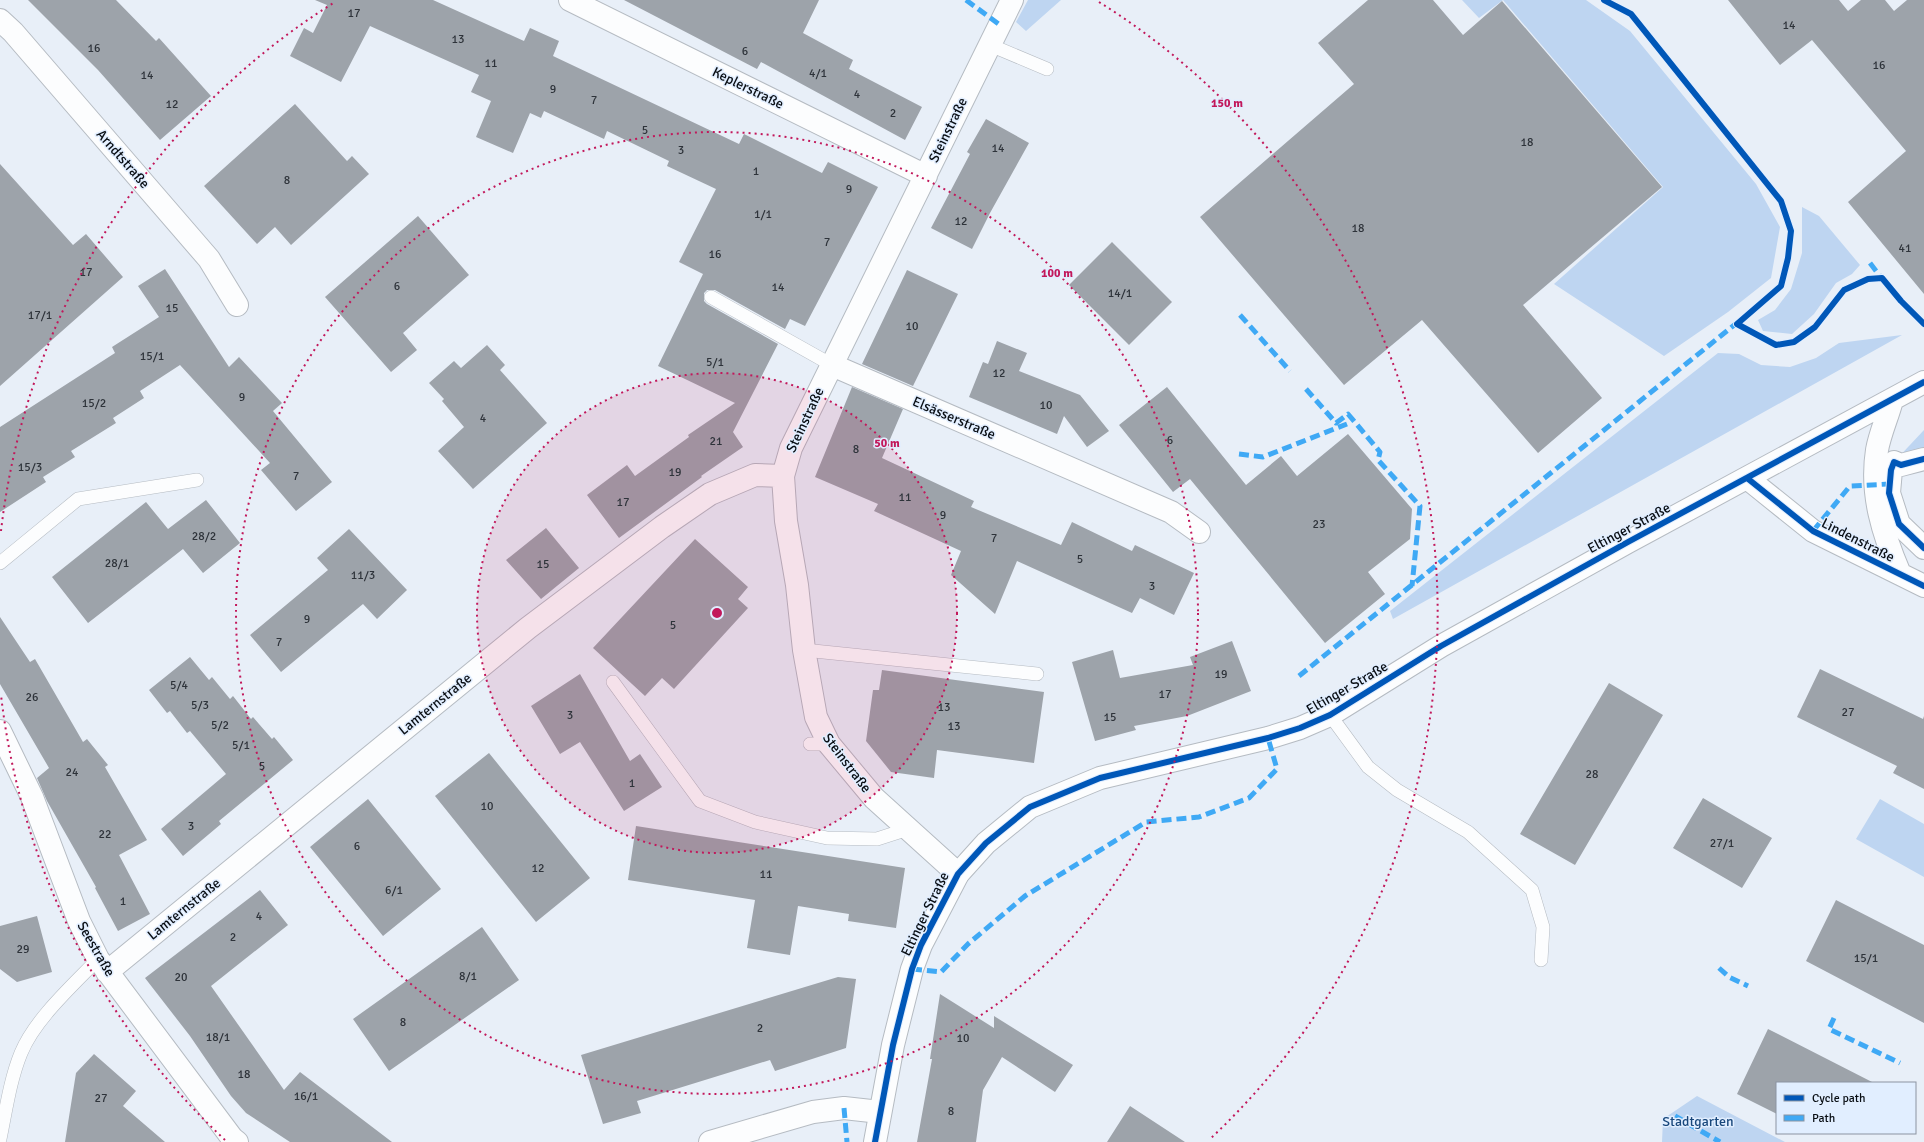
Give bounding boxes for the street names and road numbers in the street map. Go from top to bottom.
street label: Keplerstraße [709,63,787,113]
street label: Steinstraße [925,95,971,165]
street label: Arndtstraße [93,126,153,192]
street label: Steinstraße [783,385,827,455]
street label: Elsässerstraße [910,393,998,443]
street label: Eltinger Straße [1585,499,1673,557]
street label: Lindenstraße [1819,514,1897,566]
street label: Eltinger Straße [1303,658,1391,718]
street label: Lamternstraße [395,669,475,739]
street label: Steinstraße [819,730,875,796]
street label: Eltinger Straße [897,869,953,959]
street label: Lamternstraße [144,874,224,944]
street label: Seestraße [73,918,119,980]

